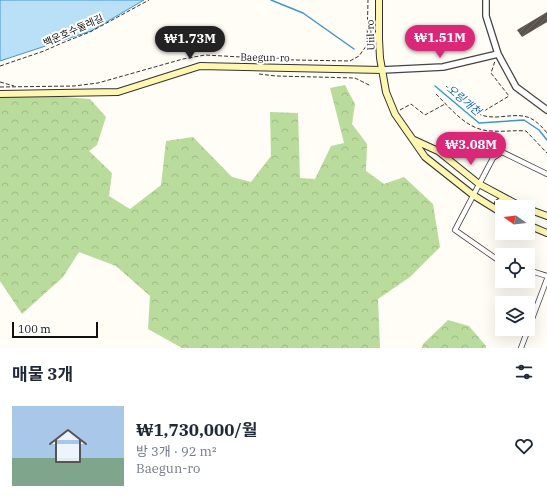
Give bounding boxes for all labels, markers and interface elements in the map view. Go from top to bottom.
street label: 백운호수둘레길 [41,11,105,49]
street label: Uiil-ro [363,19,378,51]
pin: ₩1.51M [407,25,473,59]
pin: ₩1.73M [157,26,223,60]
text: ₩1.51M [414,29,466,46]
text: ₩1.73M [164,30,216,47]
street label: Baegun-ro [240,51,290,64]
water label: 오링개천 [444,82,485,120]
pin: ₩3.08M [438,132,504,166]
text: ₩3.08M [445,136,497,153]
north arrow [495,200,535,240]
map controls [495,200,535,336]
button: locate [495,248,535,288]
button: layers [495,296,535,336]
scale bar [12,320,98,339]
text: 100 m [18,322,51,336]
icon: filters [513,361,535,383]
text: 매물 3개 [12,363,73,385]
text: ₩1,730,000/월 [136,419,257,441]
icon: home [44,422,92,470]
icon: heart [513,435,535,457]
text: 방 3개 · 92 m² [136,443,216,460]
text: Baegun-ro [136,460,200,477]

